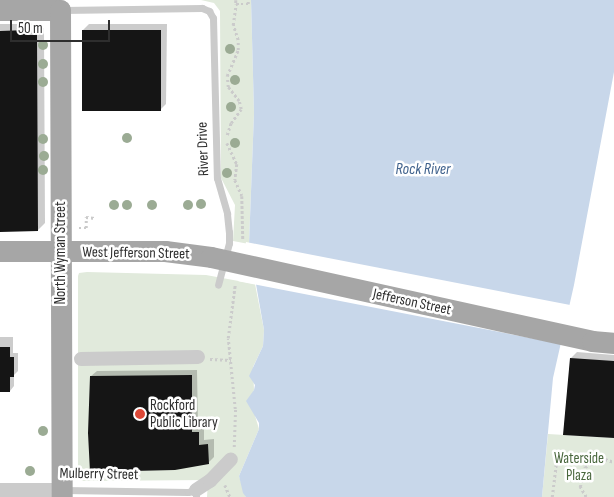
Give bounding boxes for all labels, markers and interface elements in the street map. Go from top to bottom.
scale bar [12,10,112,42]
text: 50 m [18,19,43,38]
street label: River Drive [193,122,213,176]
water label: Rock River [395,160,451,180]
street label: North Wyman Street [52,201,70,305]
street label: West Jefferson Street [82,243,190,263]
street label: Jefferson Street [371,285,453,319]
place label: Rockford Public Library [150,396,218,431]
marker: Rockford Public Library [134,408,146,420]
park label: Waterside Plaza [554,449,604,484]
street label: Mulberry Street [59,464,139,484]

